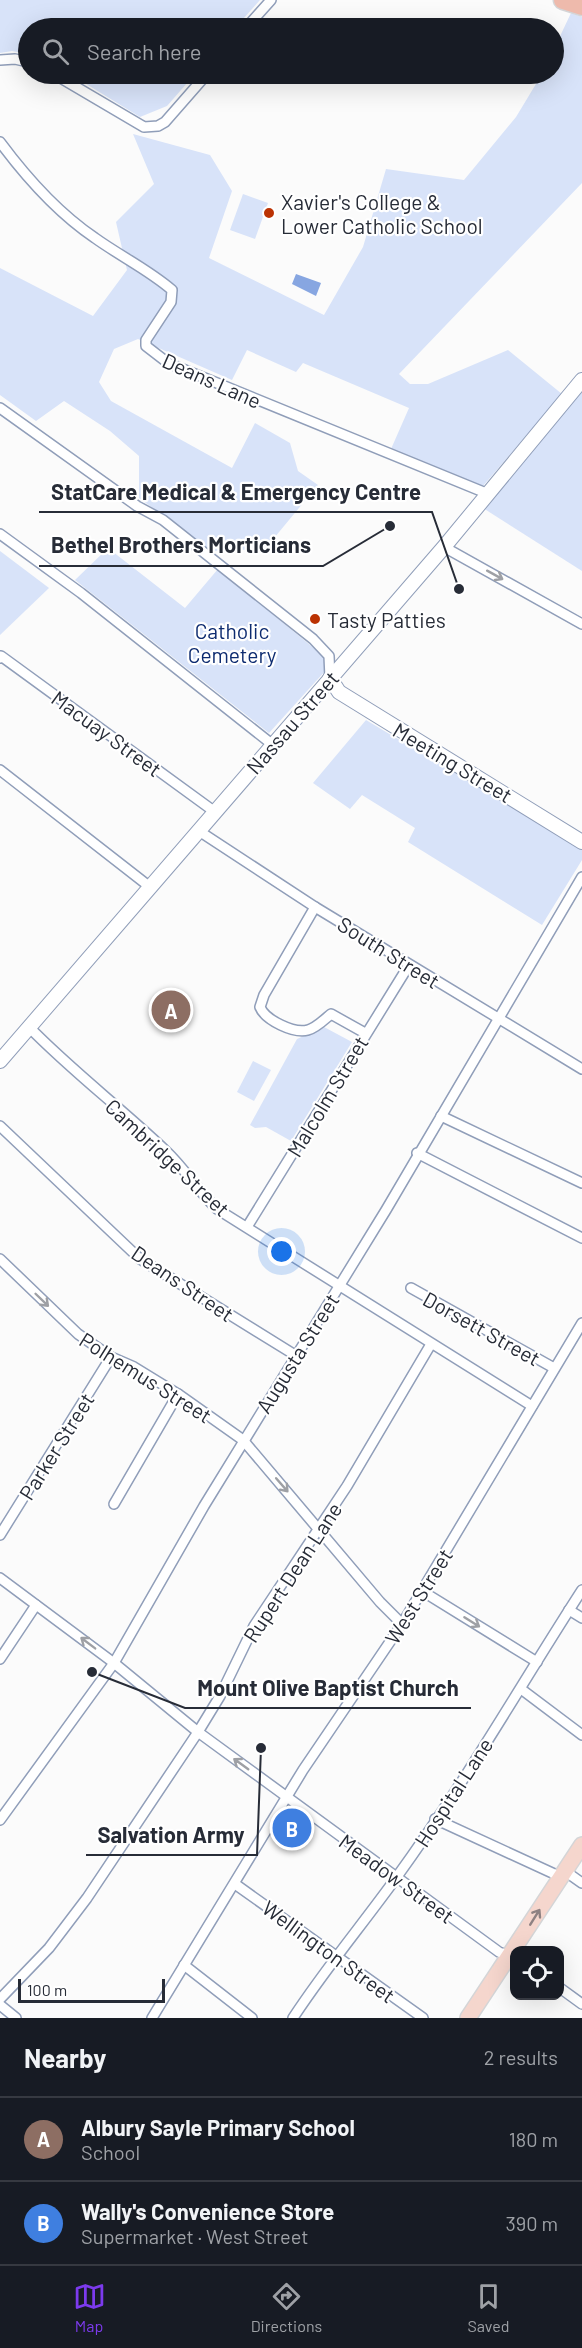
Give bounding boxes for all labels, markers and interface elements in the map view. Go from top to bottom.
search box [18,18,564,84]
icon: search [39,35,72,68]
text: Search here [87,38,201,64]
place label: Xavier's College & Lower Catholic School [281,189,483,238]
marker: Xavier's College & Lower Catholic School [262,206,276,220]
street label: Deans Lane [159,347,265,413]
callout: StatCare Medical & Emergency Centre [39,472,432,512]
text: StatCare Medical & Emergency Centre [51,478,421,504]
callout: Bethel Brothers Morticians [39,526,323,566]
text: Bethel Brothers Morticians [51,531,311,557]
one-way arrow [486,569,503,581]
place label: Tasty Patties [327,607,446,632]
marker: Tasty Patties [308,612,322,626]
park label: Catholic Cemetery [188,618,277,667]
street label: Nassau Street [240,665,344,779]
street label: Macuay Street [47,685,167,781]
street label: Meeting Street [389,717,517,807]
street label: South Street [333,911,445,993]
pin: A [152,988,190,1032]
street label: Malcolm Street [281,1031,373,1161]
street label: Cambridge Street [101,1093,235,1221]
your location [267,1237,296,1266]
street label: Deans Street [127,1240,239,1326]
street label: Dorsett Street [419,1286,545,1370]
street label: Augusta Street [250,1289,344,1417]
one-way arrow [35,1293,50,1307]
street label: Polhemus Street [75,1326,217,1428]
street label: Parker Street [13,1388,99,1504]
one-way arrow [275,1477,289,1492]
street label: Rupert Dean Lane [237,1497,347,1647]
street label: West Street [379,1544,457,1648]
one-way arrow [463,1616,480,1628]
one-way arrow [80,1637,96,1649]
callout: Mount Olive Baptist Church [185,1668,471,1708]
text: Mount Olive Baptist Church [197,1674,459,1700]
street label: Hospital Lane [409,1733,497,1851]
one-way arrow [233,1757,249,1770]
pin: B [272,1806,312,1850]
callout: Salvation Army [86,1815,257,1855]
text: Salvation Army [98,1821,244,1847]
street label: Meadow Street [335,1828,459,1928]
street label: Wellington Street [258,1895,400,2007]
one-way arrow [530,1909,542,1926]
map controls [510,1946,564,2000]
button: locate [510,1946,564,2000]
scale bar [18,1976,165,2004]
text: 100 m [27,1980,67,1999]
text: Nearby [24,2042,106,2073]
text: 2 results [484,2045,558,2069]
text: Albury Sayle Primary School [81,2114,355,2140]
text: A [37,2127,50,2151]
text: 180 m [509,2127,558,2151]
text: School [81,2140,140,2164]
text: Wally's Convenience Store [81,2198,334,2224]
text: B [37,2211,50,2235]
text: 390 m [505,2211,558,2235]
text: Supermarket · West Street [81,2224,308,2248]
tab: Map [73,2280,106,2335]
tab: Directions [251,2280,322,2335]
tab: Saved [467,2280,509,2335]

